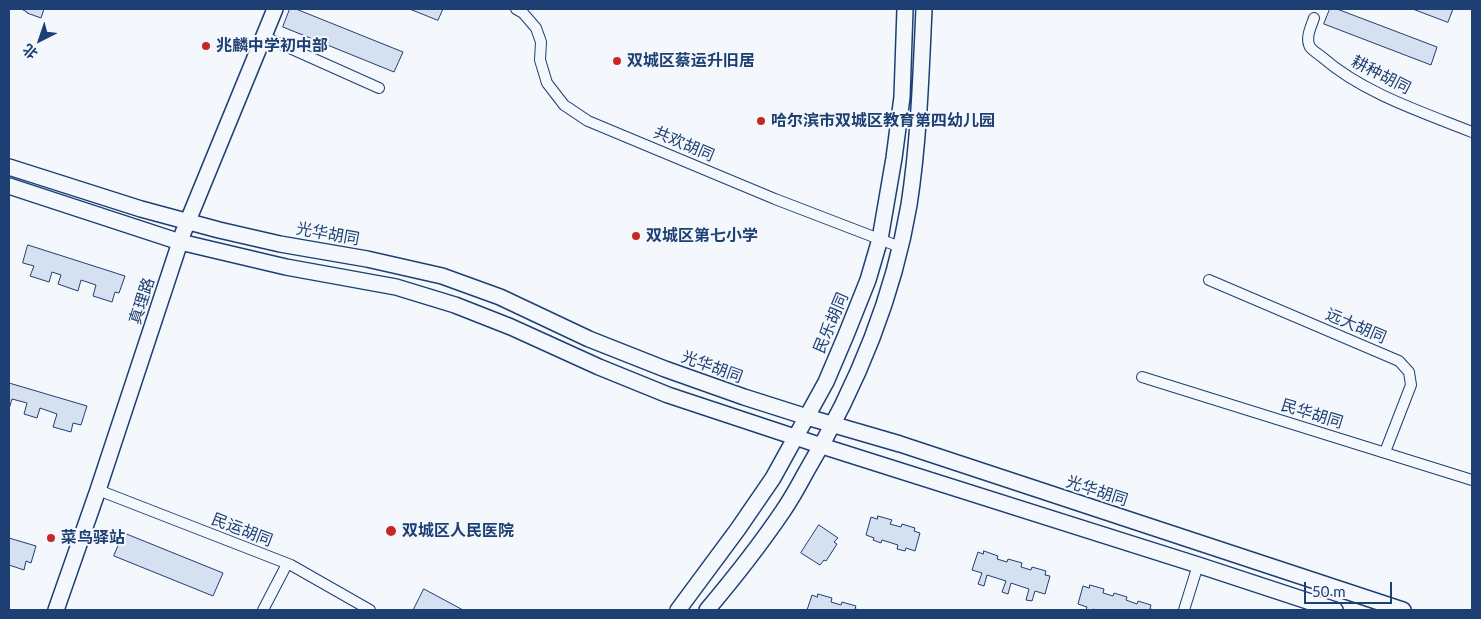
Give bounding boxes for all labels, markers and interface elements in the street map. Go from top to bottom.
north arrow [15,15,65,65]
place label: 兆麟中学初中部 [216,36,328,56]
marker: 兆麟中学初中部 [200,40,212,52]
text: 北 [19,41,41,63]
place label: 双城区蔡运升旧居 [627,51,755,71]
street label: 耕种胡同 [1348,52,1414,98]
marker: 双城区蔡运升旧居 [611,55,623,67]
place label: 哈尔滨市双城区教育第四幼儿园 [771,111,995,131]
marker: 哈尔滨市双城区教育第四幼儿园 [755,115,767,127]
street label: 共欢胡同 [651,123,717,165]
street label: 光华胡同 [295,219,361,249]
place label: 双城区第七小学 [646,226,758,246]
marker: 双城区第七小学 [630,230,642,242]
street label: 真理路 [125,275,159,327]
street label: 民乐胡同 [810,290,852,356]
street label: 远大胡同 [1323,305,1389,347]
street label: 光华胡同 [679,347,745,387]
street label: 民华胡同 [1279,395,1345,433]
street label: 光华胡同 [1064,472,1130,510]
street label: 民运胡同 [209,510,275,550]
place label: 双城区人民医院 [402,521,514,541]
marker: 双城区人民医院 [384,524,398,538]
place label: 菜鸟驿站 [61,528,125,548]
marker: 菜鸟驿站 [45,532,57,544]
scale bar [1306,572,1394,604]
text: 50 m [1312,582,1346,600]

